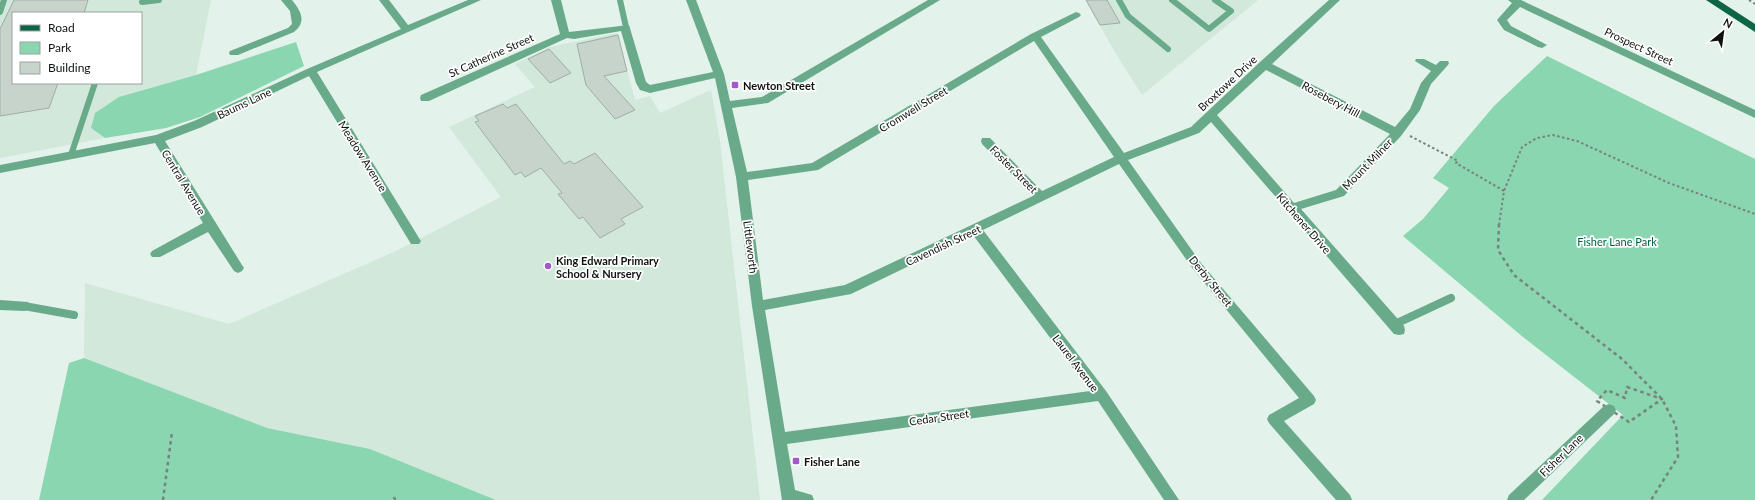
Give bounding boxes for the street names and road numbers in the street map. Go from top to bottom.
street label: Prospect Street [1603,24,1675,68]
street label: St Catherine Street [447,30,535,80]
street label: Broxtowe Drive [1195,52,1259,114]
street label: Rosebery Hill [1300,78,1362,120]
street label: Cromwell Street [876,83,950,135]
street label: Baums Lane [215,85,273,121]
street label: Meadow Avenue [336,118,390,194]
street label: Mount Milner [1339,136,1395,192]
street label: Foster Street [987,142,1041,196]
street label: Central Avenue [159,147,209,217]
street label: Kitchener Drive [1274,190,1334,256]
street label: Littleworth [741,220,761,274]
street label: Cavendish Street [903,222,983,268]
street label: Derby Street [1187,253,1235,309]
street label: Laurel Avenue [1050,332,1102,394]
street label: Cedar Street [908,406,970,428]
street label: Fisher Lane [1537,431,1586,479]

